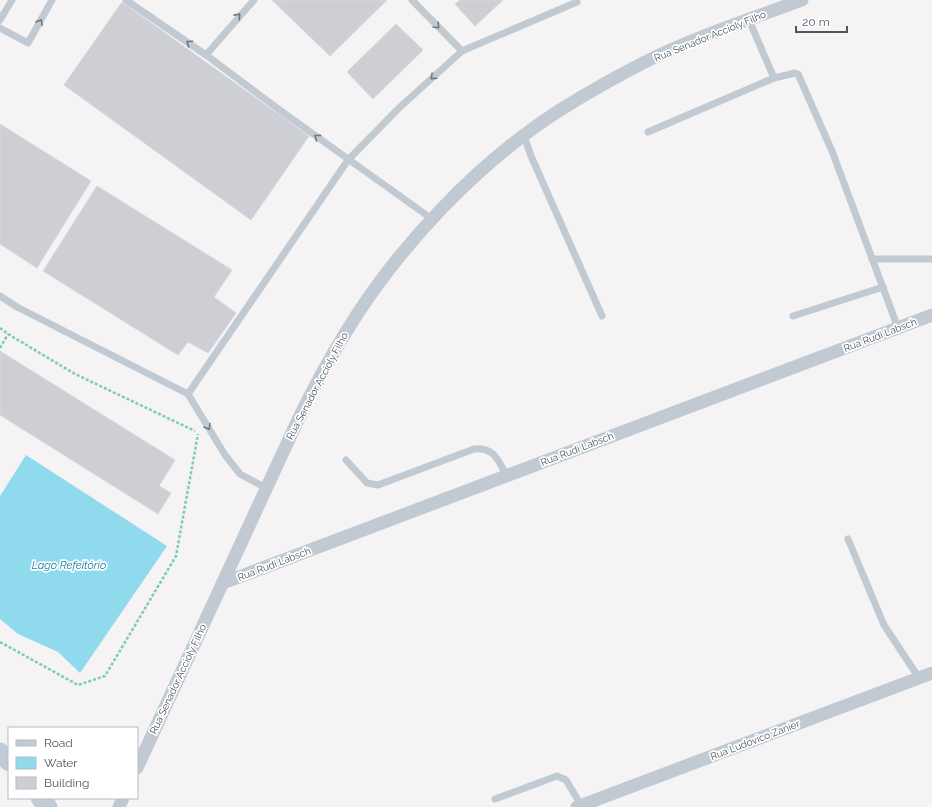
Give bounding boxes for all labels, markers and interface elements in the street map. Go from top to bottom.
street label: Rua Senador Accioly Filho [652,8,768,64]
scale bar [796,8,847,34]
one-way arrow [234,14,241,21]
text: 20 m [802,15,830,29]
one-way arrow [35,19,42,26]
one-way arrow [432,21,440,29]
one-way arrow [187,41,194,48]
one-way arrow [430,73,438,80]
one-way arrow [314,135,321,142]
street label: Rua Rudi Labsch [842,316,918,354]
street label: Rua Senador Accioly Filho [284,330,350,441]
one-way arrow [204,423,211,430]
street label: Rua Rudi Labsch [539,430,615,468]
street label: Rua Rudi Labsch [236,545,312,583]
water label: Lago Refeitório [32,559,106,572]
street label: Rua Senador Accioly Filho [148,622,208,736]
street label: Rua Ludovico Zanier [709,718,802,762]
legend [8,727,138,799]
text: Road [44,736,73,750]
text: Water [44,756,78,770]
text: Building [44,776,90,790]

